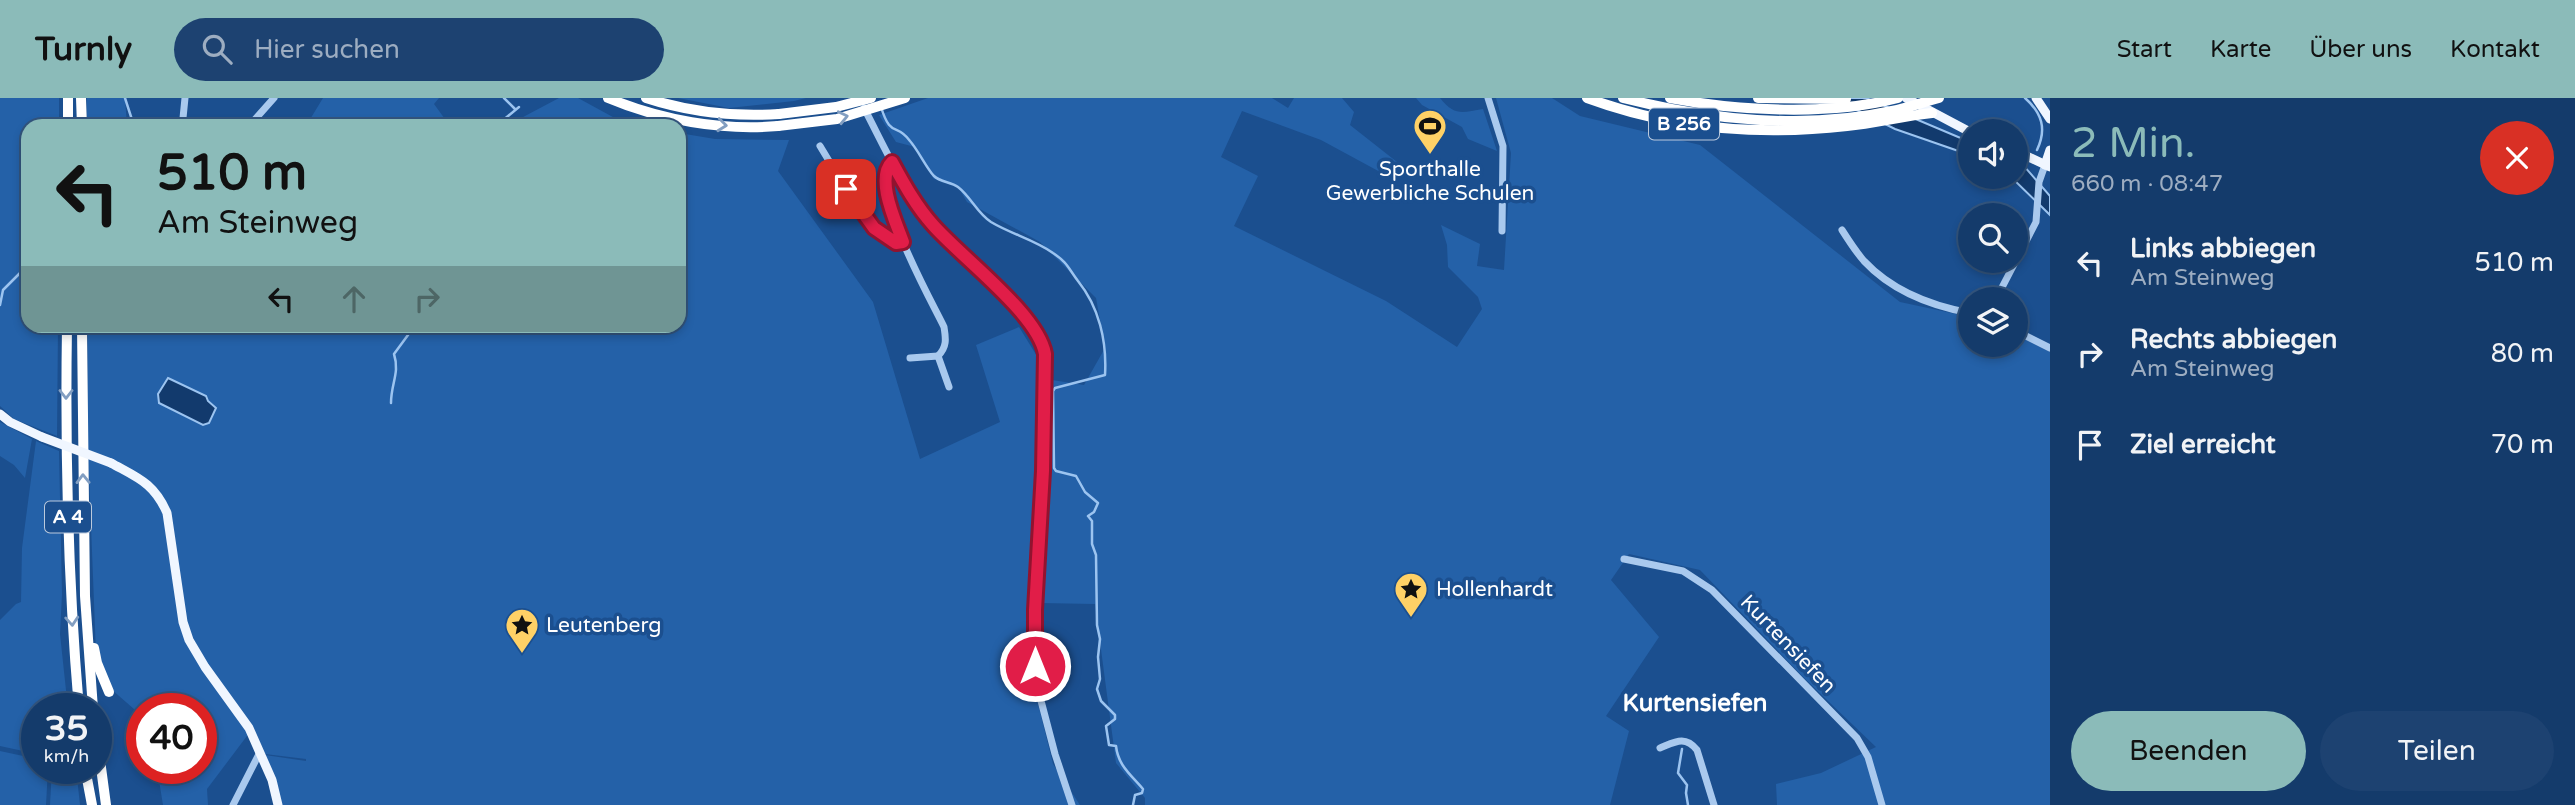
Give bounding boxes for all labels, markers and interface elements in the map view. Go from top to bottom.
search box [174,18,664,81]
text: Turnly [35,30,132,69]
icon: search [198,30,236,68]
text: Hier suchen [254,34,400,65]
text: Start [2117,35,2172,64]
text: Karte [2210,35,2271,64]
text: Über uns [2309,35,2412,64]
text: Kontakt [2450,35,2540,64]
sports icon: Sporthalle Gewerbliche Schulen [1411,107,1449,156]
road number: B 256 [1649,108,1719,140]
one-way arrow [837,111,849,126]
one-way arrow [717,117,728,132]
text: 2 Min. [2071,118,2195,169]
map controls [1958,119,2028,357]
button: sound [1958,119,2028,189]
button: close [2480,121,2554,195]
text: 510 m [157,144,307,203]
icon: left [42,147,133,238]
place label: Sporthalle Gewerbliche Schulen [1326,157,1534,206]
pin [816,159,876,219]
icon: arrive [827,170,865,208]
text: 660 m · 08:47 [2071,170,2223,198]
button: search [1958,203,2028,273]
text: Am Steinweg [157,204,358,242]
text: Links abbiegen [2130,233,2316,264]
icon: left [2071,244,2109,282]
text: 510 m [2474,247,2554,278]
text: Am Steinweg [2130,264,2275,292]
icon: left [262,280,300,318]
icon: ahead [335,280,373,318]
icon: right [408,280,446,318]
button: layers [1958,287,2028,357]
text: Rechts abbiegen [2130,324,2337,355]
icon: right [2071,335,2109,373]
text: 80 m [2491,338,2554,369]
text: Am Steinweg [2130,355,2275,383]
one-way arrow [58,389,74,399]
icon: arrive [2071,426,2109,464]
text: Ziel erreicht [2130,429,2276,460]
text: 70 m [2491,429,2554,460]
one-way arrow [75,473,91,484]
road number: A 4 [45,502,91,532]
place icon: Hollenhardt [1392,570,1430,619]
place label: Hollenhardt [1436,577,1553,602]
street label: Kurtensiefen [1735,590,1841,698]
place icon: Leutenberg [503,606,541,655]
place label: Leutenberg [546,613,661,638]
one-way arrow [64,616,79,627]
position arrow [998,629,1072,703]
district label: Kurtensiefen [1623,689,1767,718]
speed limit sign: 40 [126,693,217,784]
text: 35 [45,708,88,750]
button: Beenden [2071,711,2306,791]
button: Teilen [2320,711,2554,791]
text: km/h [44,745,89,767]

